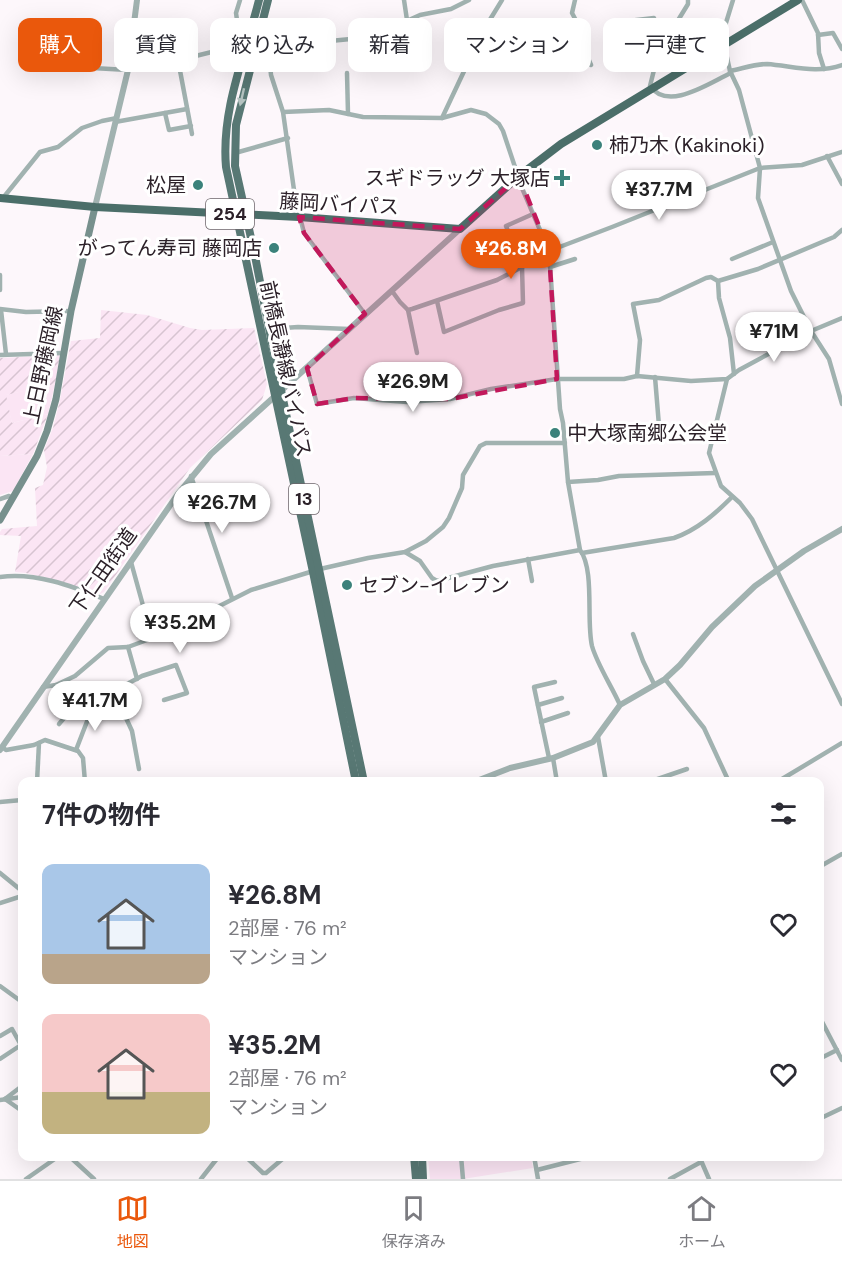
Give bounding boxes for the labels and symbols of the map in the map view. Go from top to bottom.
one-way arrow [237,88,247,106]
place label: 柿乃木 (Kakinoki) [609,132,764,158]
marker: 柿乃木 (Kakinoki) [590,138,604,152]
place label: スギドラッグ 大塚店 [365,165,550,191]
pin: ¥37.7M [610,170,708,221]
marker: スギドラッグ 大塚店 [555,171,569,185]
place label: 松屋 [146,172,186,198]
marker: 松屋 [191,178,205,192]
street label: 藤岡バイパス [279,188,399,220]
road number: 254 [206,199,254,229]
pin: ¥26.8M [462,229,560,280]
place label: がってん寿司 藤岡店 [78,235,262,261]
marker: がってん寿司 藤岡店 [267,241,281,255]
street label: 前橋長瀞線バイパス [255,278,317,460]
street label: 上日野藤岡線 [18,304,68,426]
pin: ¥71M [738,312,810,363]
pin: ¥26.9M [364,362,462,413]
place label: 中大塚南郷公会堂 [567,420,727,446]
marker: 中大塚南郷公会堂 [548,426,562,440]
pin: ¥26.7M [173,483,271,534]
road number: 13 [289,484,319,514]
street label: 下仁田街道 [64,523,142,619]
place label: セブン-イレブン [359,572,510,598]
marker: セブン-イレブン [340,578,354,592]
pin: ¥35.2M [131,603,229,654]
pin: ¥41.7M [46,681,144,732]

